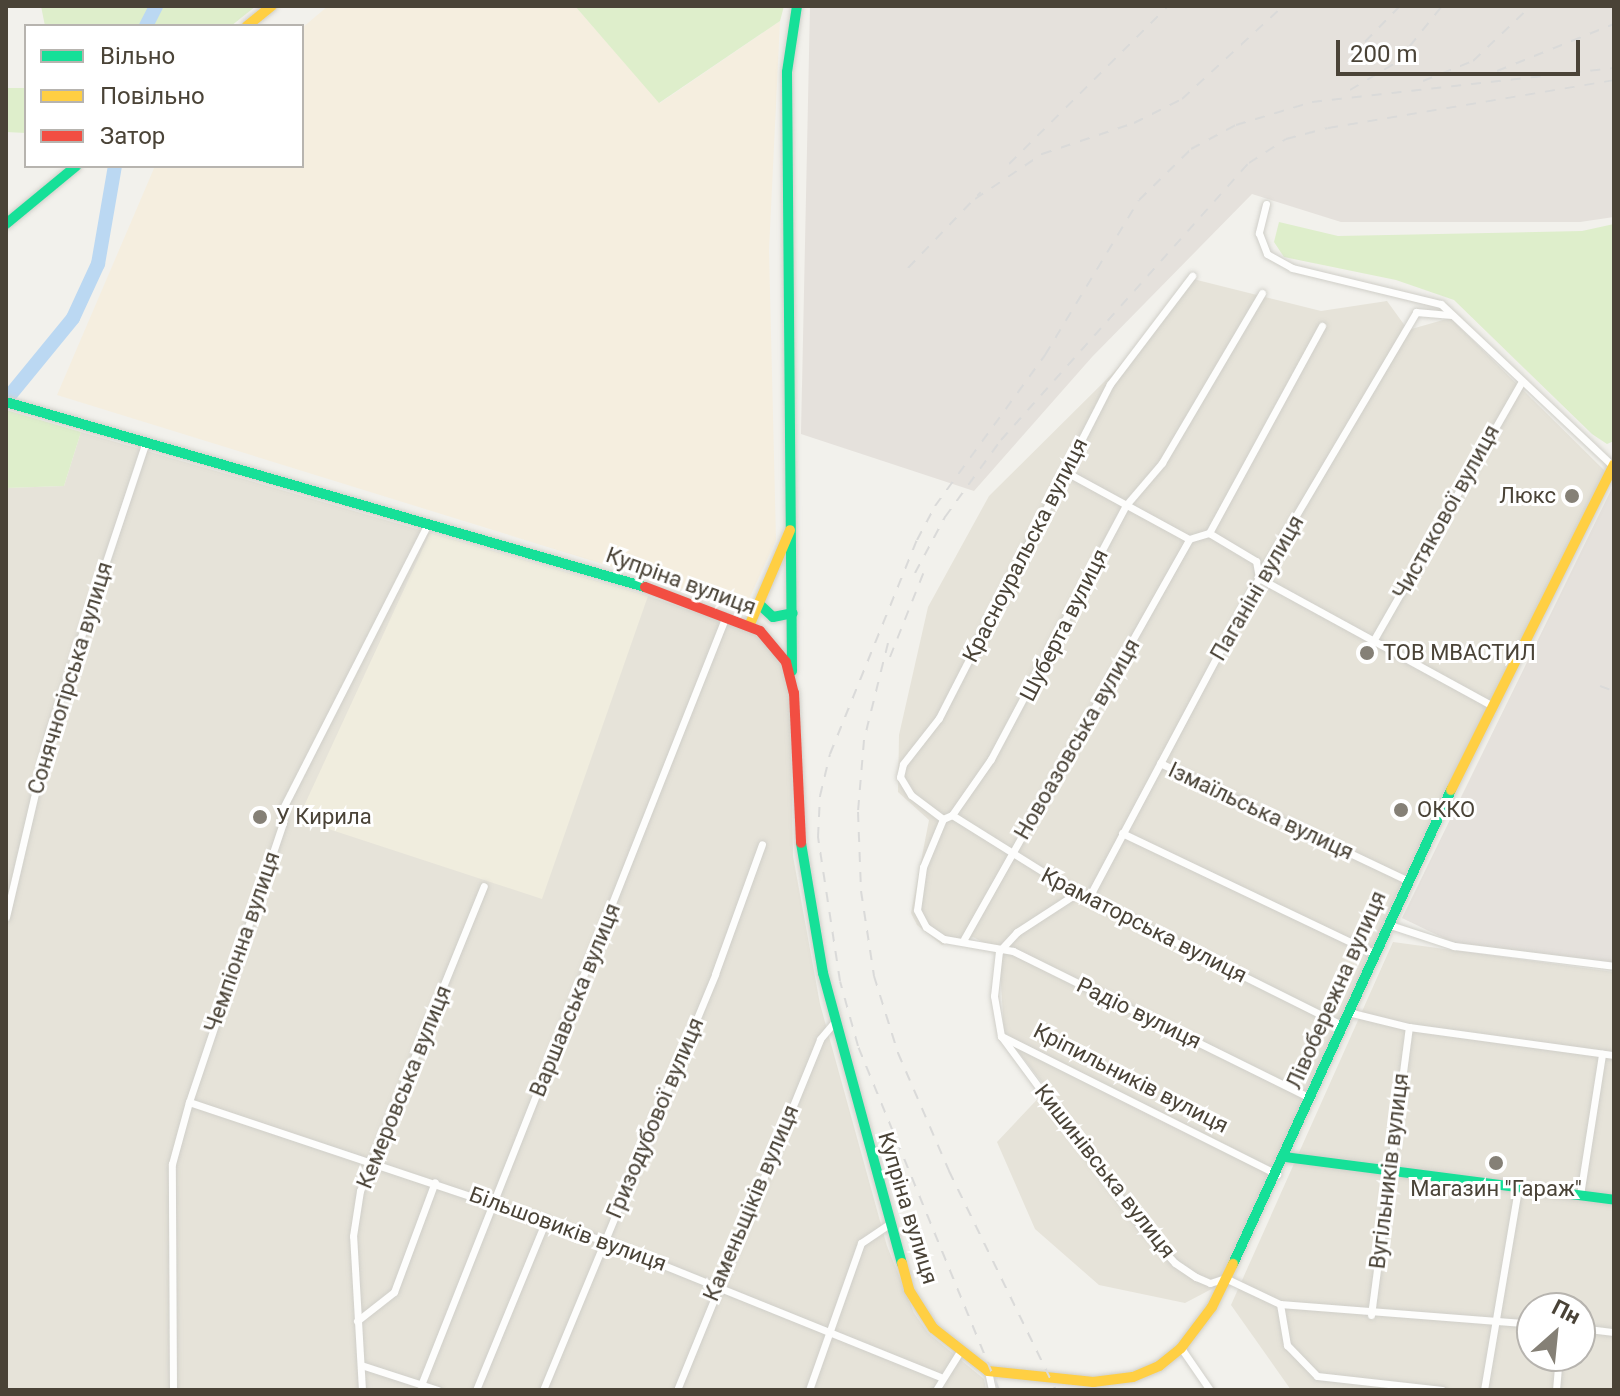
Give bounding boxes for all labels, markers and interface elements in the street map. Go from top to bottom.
legend [24,24,304,168]
scale bar [1340,24,1584,74]
text: 200 m [1350,40,1417,68]
text: Вільно [100,42,175,70]
text: Повільно [100,82,205,110]
text: Затор [100,122,165,150]
street label: Чистякової вулиця [1387,420,1505,604]
street label: Красноуральска вулиця [957,433,1093,667]
place label: Люкс [1499,483,1556,509]
marker: Люкс [1563,487,1581,505]
street label: Паганіні вулиця [1205,511,1309,665]
street label: Купріна вулиця [602,542,760,620]
street label: Шуберта вулиця [1014,544,1114,706]
street label: Сонячногірська вулиця [22,559,118,797]
street label: Новоазовська вулиця [1009,634,1145,844]
place label: ТОВ МВАСТИЛ [1383,640,1536,666]
marker: ТОВ МВАСТИЛ [1358,644,1376,662]
street label: Ізмаїльська вулиця [1164,756,1358,866]
place label: ОККО [1417,797,1475,823]
marker: ОККО [1392,801,1410,819]
place label: У Кирила [276,804,372,830]
marker: У Кирила [251,808,269,826]
street label: Чемпіонна вулиця [199,848,285,1036]
street label: Краматорська вулиця [1037,862,1251,988]
street label: Лівобережна вулиця [1280,887,1392,1093]
street label: Варшавська вулиця [524,899,626,1101]
street label: Радіо вулиця [1072,971,1206,1055]
street label: Кемеровська вулиця [351,982,457,1192]
street label: Гризодубової вулиця [601,1014,709,1222]
street label: Кріпильників вулиця [1029,1017,1233,1139]
street label: Вугільників вулиця [1364,1072,1414,1270]
street label: Кишинівська вулиця [1029,1079,1181,1263]
street label: Каменьщіків вулиця [698,1101,804,1305]
street label: Купріна вулиця [872,1129,944,1287]
marker: Магазин "Гараж" [1487,1154,1505,1172]
place label: Магазин "Гараж" [1410,1176,1582,1202]
street label: Більшовиків вулиця [466,1181,670,1277]
north arrow [1516,1292,1596,1372]
text: Пн [1548,1294,1584,1329]

